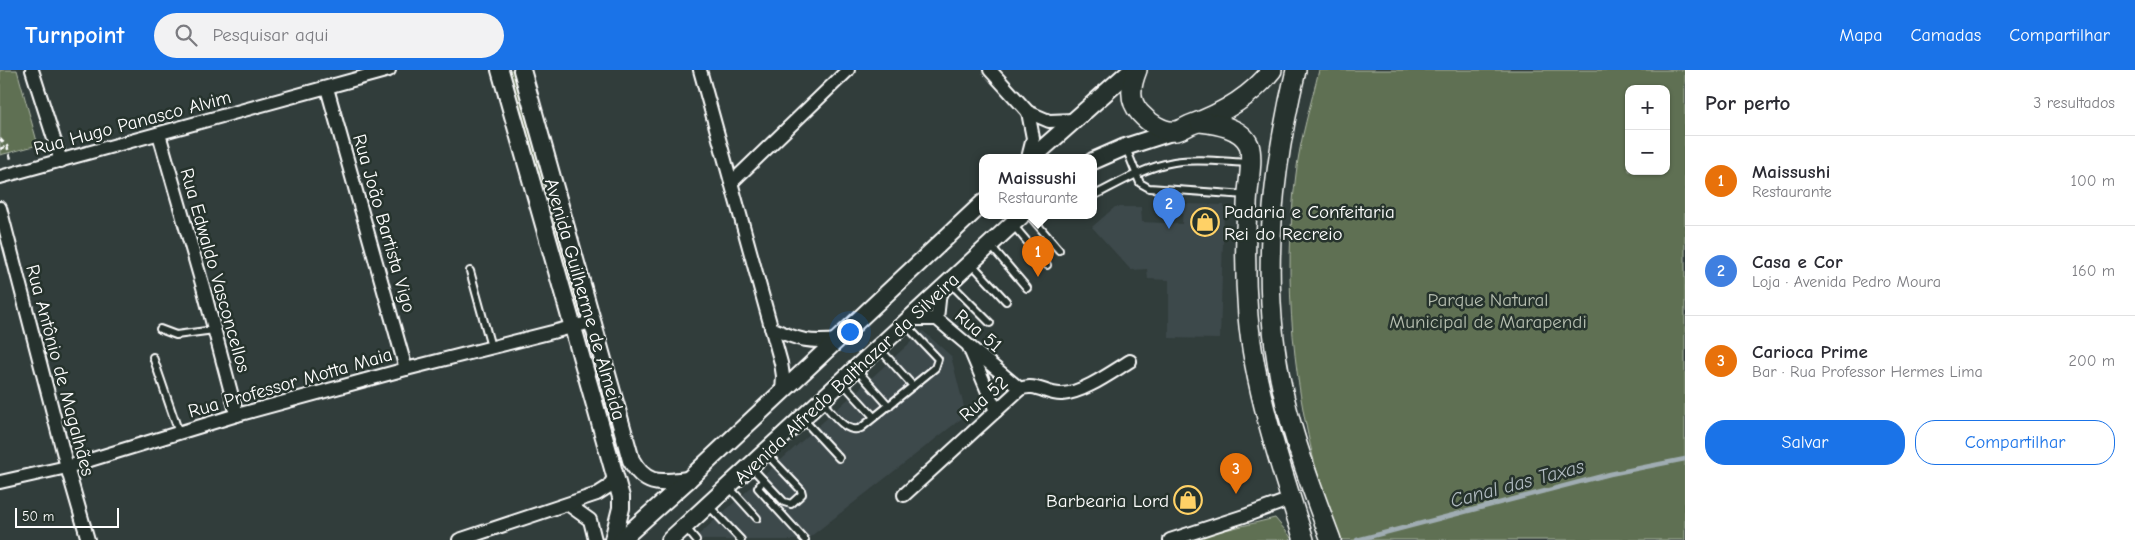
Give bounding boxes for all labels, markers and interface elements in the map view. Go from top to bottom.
search box [154,13,504,58]
text: Turnpoint [25,21,124,49]
icon: search [172,21,200,49]
text: Pesquisar aqui [212,24,329,46]
text: Mapa [1839,25,1882,46]
text: Camadas [1910,25,1981,46]
text: Compartilhar [2009,25,2110,46]
map controls [1625,85,1670,175]
button: + [1625,85,1670,130]
street label: Rua Hugo Panasco Alvim [31,86,233,160]
text: Por perto [1705,91,1790,115]
text: 3 resultados [2033,94,2115,112]
button: − [1625,130,1670,175]
street label: Rua João Bartista Vigo [348,132,420,315]
popup [979,154,1097,219]
text: Maissushi [1752,161,1830,183]
street label: Rua Edwaldo Vasconcellos [175,166,255,375]
text: Maissushi [998,167,1076,189]
text: 1 [1718,172,1724,190]
text: 100 m [2071,172,2115,190]
street label: Avenida Guilherme de Almeida [540,176,630,423]
text: Restaurante [1752,183,1832,201]
pin: 2 [1153,188,1185,229]
text: Restaurante [998,189,1078,207]
place label: Padaria e Confeitaria Rei do Recreio [1224,201,1395,245]
shop icon: Padaria e Confeitaria Rei do Recreio [1190,207,1220,237]
pin: 1 [1022,236,1054,277]
text: Casa e Cor [1752,251,1843,273]
street label: Rua Antônio de Magalhães [21,262,99,478]
text: 2 [1717,262,1725,280]
text: 160 m [2072,262,2115,280]
street label: Avenida Alfredo Balthazar da Silveira [730,269,964,489]
text: Loja · Avenida Pedro Moura [1752,273,1941,291]
park label: Parque Natural Municipal de Marapendi [1389,289,1587,333]
street label: Rua 51 [950,305,1007,357]
your location [837,319,863,345]
text: Carioca Prime [1752,341,1868,363]
street label: Rua Professor Motta Maia [186,343,395,423]
text: 3 [1717,352,1725,370]
text: 200 m [2069,352,2115,370]
text: Bar · Rua Professor Hermes Lima [1752,363,1983,381]
street label: Rua 52 [955,371,1012,426]
button: Salvar [1705,420,1905,465]
button: Compartilhar [1915,420,2115,465]
pin: 3 [1220,453,1252,494]
water label: Canal das Taxas [1448,454,1587,512]
shop icon: Barbearia Lord [1173,485,1203,515]
place label: Barbearia Lord [1046,490,1169,512]
scale bar [15,505,119,528]
text: 50 m [22,508,54,525]

